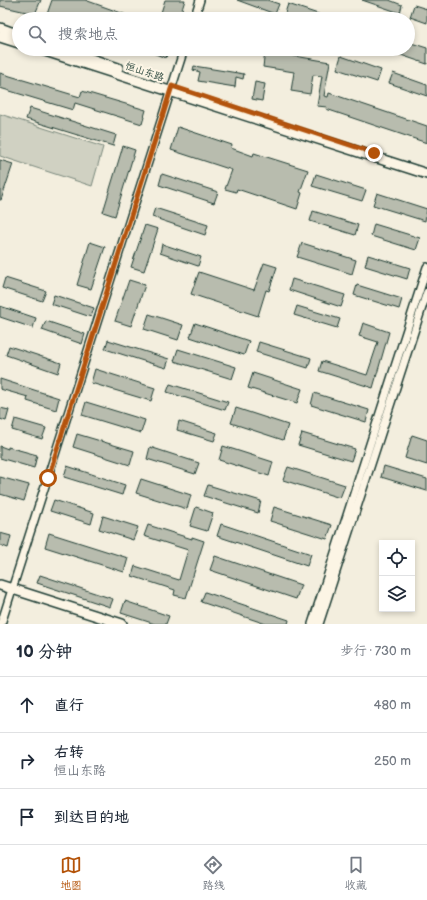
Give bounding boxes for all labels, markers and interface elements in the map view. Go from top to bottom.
search box [12,12,415,56]
icon: search [26,23,48,45]
text: 搜索地点 [58,25,118,44]
street label: 恒山东路 [124,60,166,84]
route end [365,144,383,162]
route start [39,469,57,487]
map controls [379,540,415,612]
button: locate [379,540,415,576]
button: layers [379,576,415,612]
text: 10 分钟 [16,642,72,662]
text: 步行 · 730 m [341,643,411,659]
icon: ahead [16,694,38,716]
text: 直行 [54,696,84,715]
text: 480 m [374,697,411,713]
text: 右转 [54,743,84,762]
icon: right [16,750,38,772]
text: 250 m [374,753,411,769]
text: 恒山东路 [54,763,106,779]
icon: arrive [16,806,38,828]
text: 到达目的地 [54,808,129,827]
tab: 地图 [60,854,82,892]
tab: 路线 [202,854,224,892]
tab: 收藏 [345,854,367,892]

